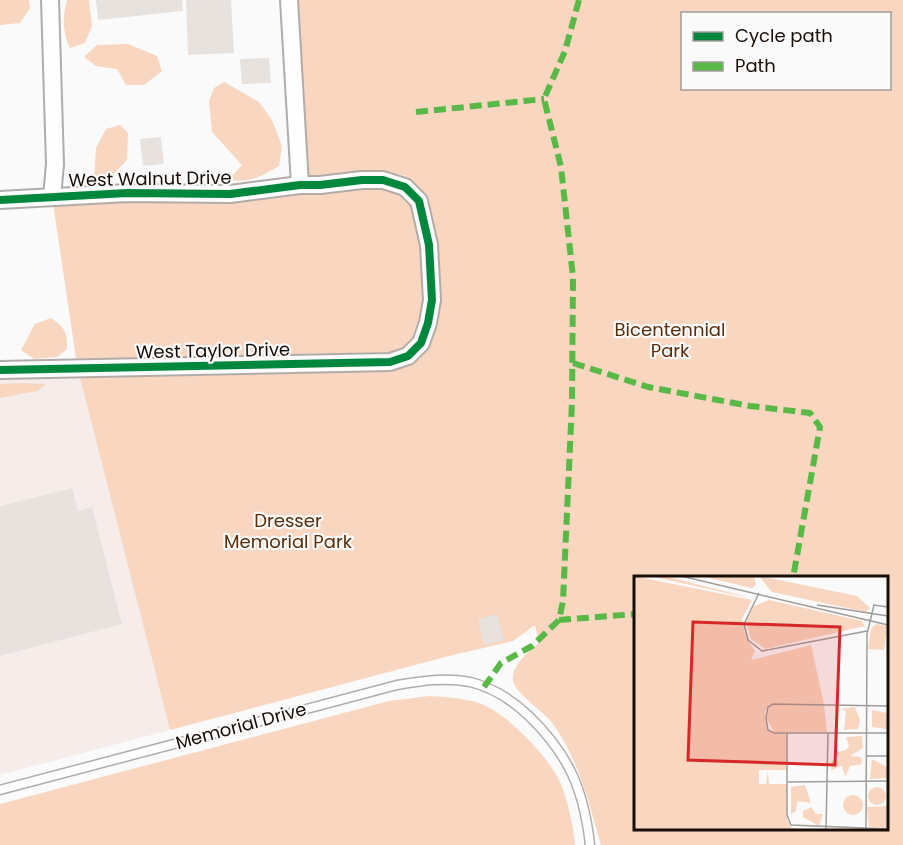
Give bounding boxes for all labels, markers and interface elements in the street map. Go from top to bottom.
legend [681,12,891,90]
text: Cycle path [735,23,833,48]
text: Path [735,53,776,78]
street label: West Walnut Drive [68,165,232,192]
park label: Bicentennial Park [615,317,725,363]
street label: West Taylor Drive [136,337,290,364]
park label: Dresser Memorial Park [224,508,353,554]
inset map [634,576,888,830]
street label: Memorial Drive [173,696,309,755]

